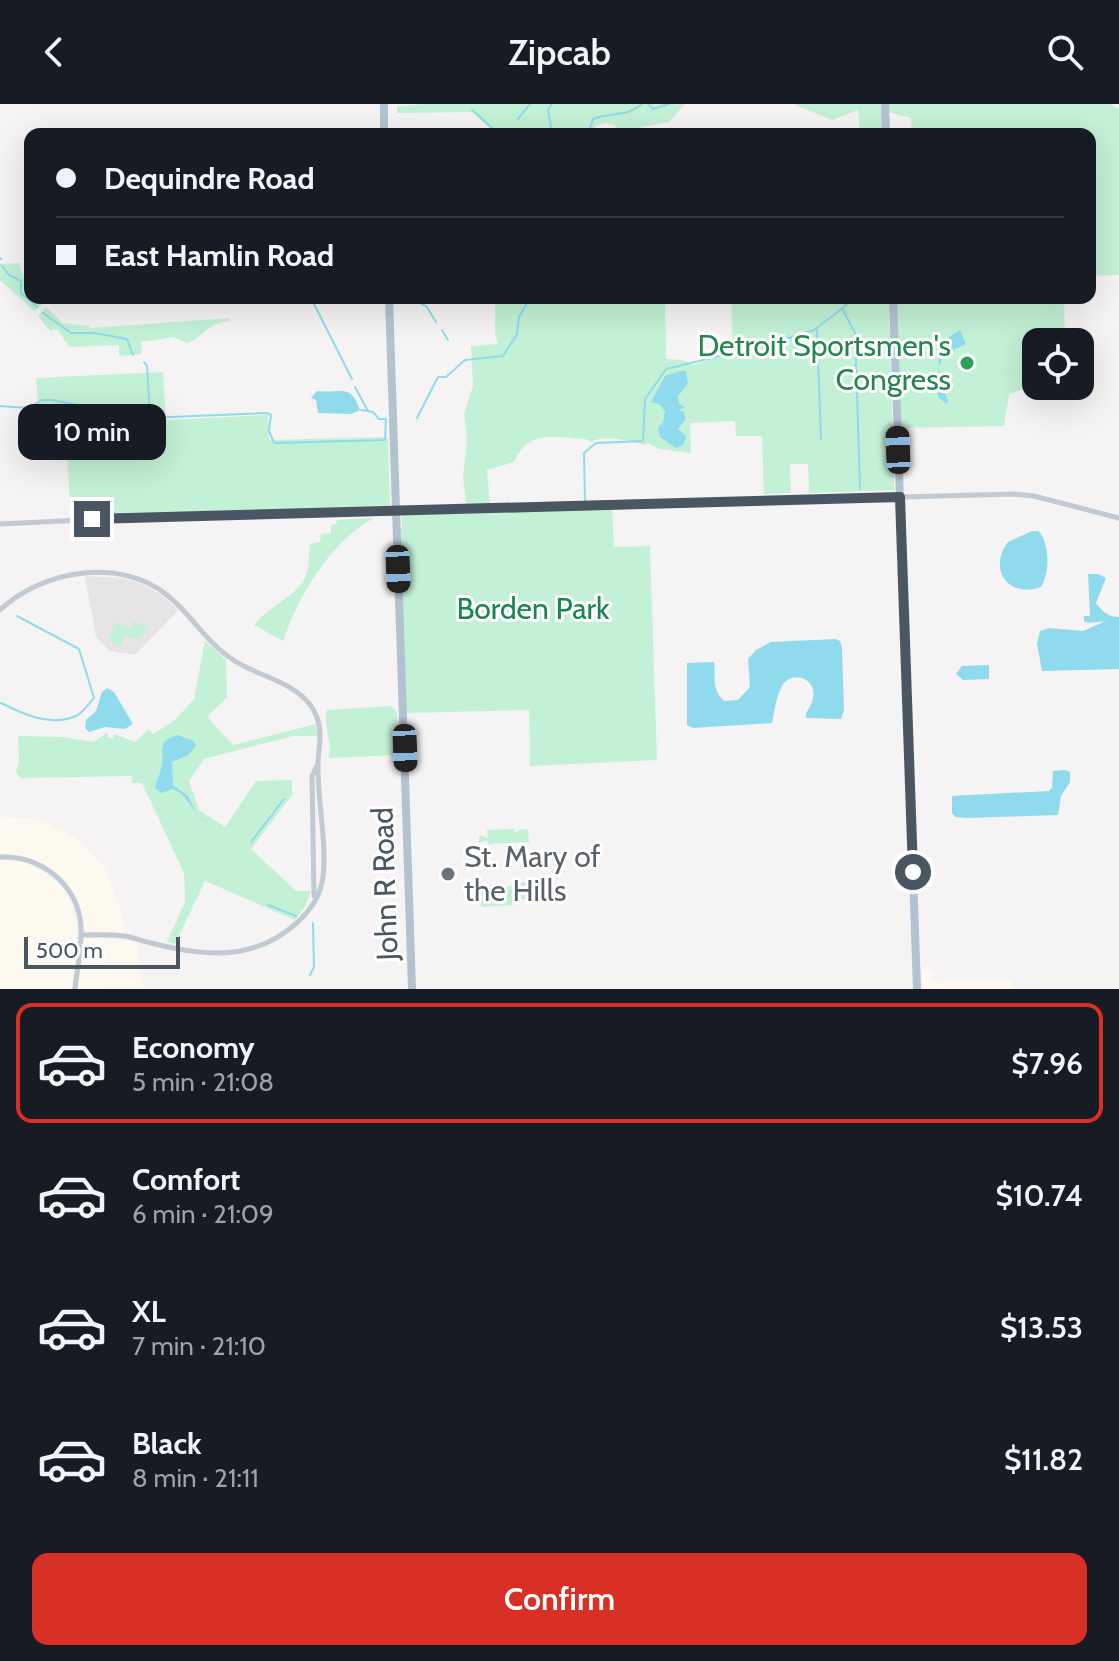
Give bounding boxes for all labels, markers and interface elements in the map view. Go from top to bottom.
icon: back [32,30,76,74]
text: Zipcab [508,30,611,74]
icon: search [1043,30,1087,74]
text: Dequindre Road [104,160,315,197]
text: East Hamlin Road [104,237,334,274]
place label: Detroit Sportsmen's Congress [697,327,951,398]
map controls [1022,328,1094,400]
button: locate [1022,328,1094,400]
marker: Detroit Sportsmen's Congress [958,354,976,372]
callout: 10 min [18,403,166,459]
text: 10 min [54,416,130,448]
car [885,426,911,474]
route end [74,501,110,537]
car [385,545,411,593]
park label: Borden Park [456,590,610,627]
car [392,724,418,772]
street label: John R Road [363,807,406,962]
place label: St. Mary of the Hills [464,838,600,909]
route start [895,854,931,890]
marker: St. Mary of the Hills [439,865,457,883]
scale bar [24,933,180,969]
text: 500 m [36,937,103,964]
icon: car [36,1027,108,1099]
text: Economy [132,1029,255,1066]
text: $7.96 [1011,1045,1083,1082]
text: 5 min · 21:08 [132,1066,274,1098]
icon: car [36,1159,108,1231]
text: Comfort [132,1161,240,1198]
text: $10.74 [995,1177,1083,1214]
text: 6 min · 21:09 [132,1198,274,1230]
icon: car [36,1291,108,1363]
text: XL [132,1293,166,1330]
text: $13.53 [1000,1309,1083,1346]
text: 7 min · 21:10 [132,1330,266,1362]
icon: car [36,1423,108,1495]
text: Black [132,1425,202,1462]
text: $11.82 [1004,1441,1083,1478]
text: 8 min · 21:11 [132,1462,259,1494]
button: Confirm [32,1553,1087,1645]

